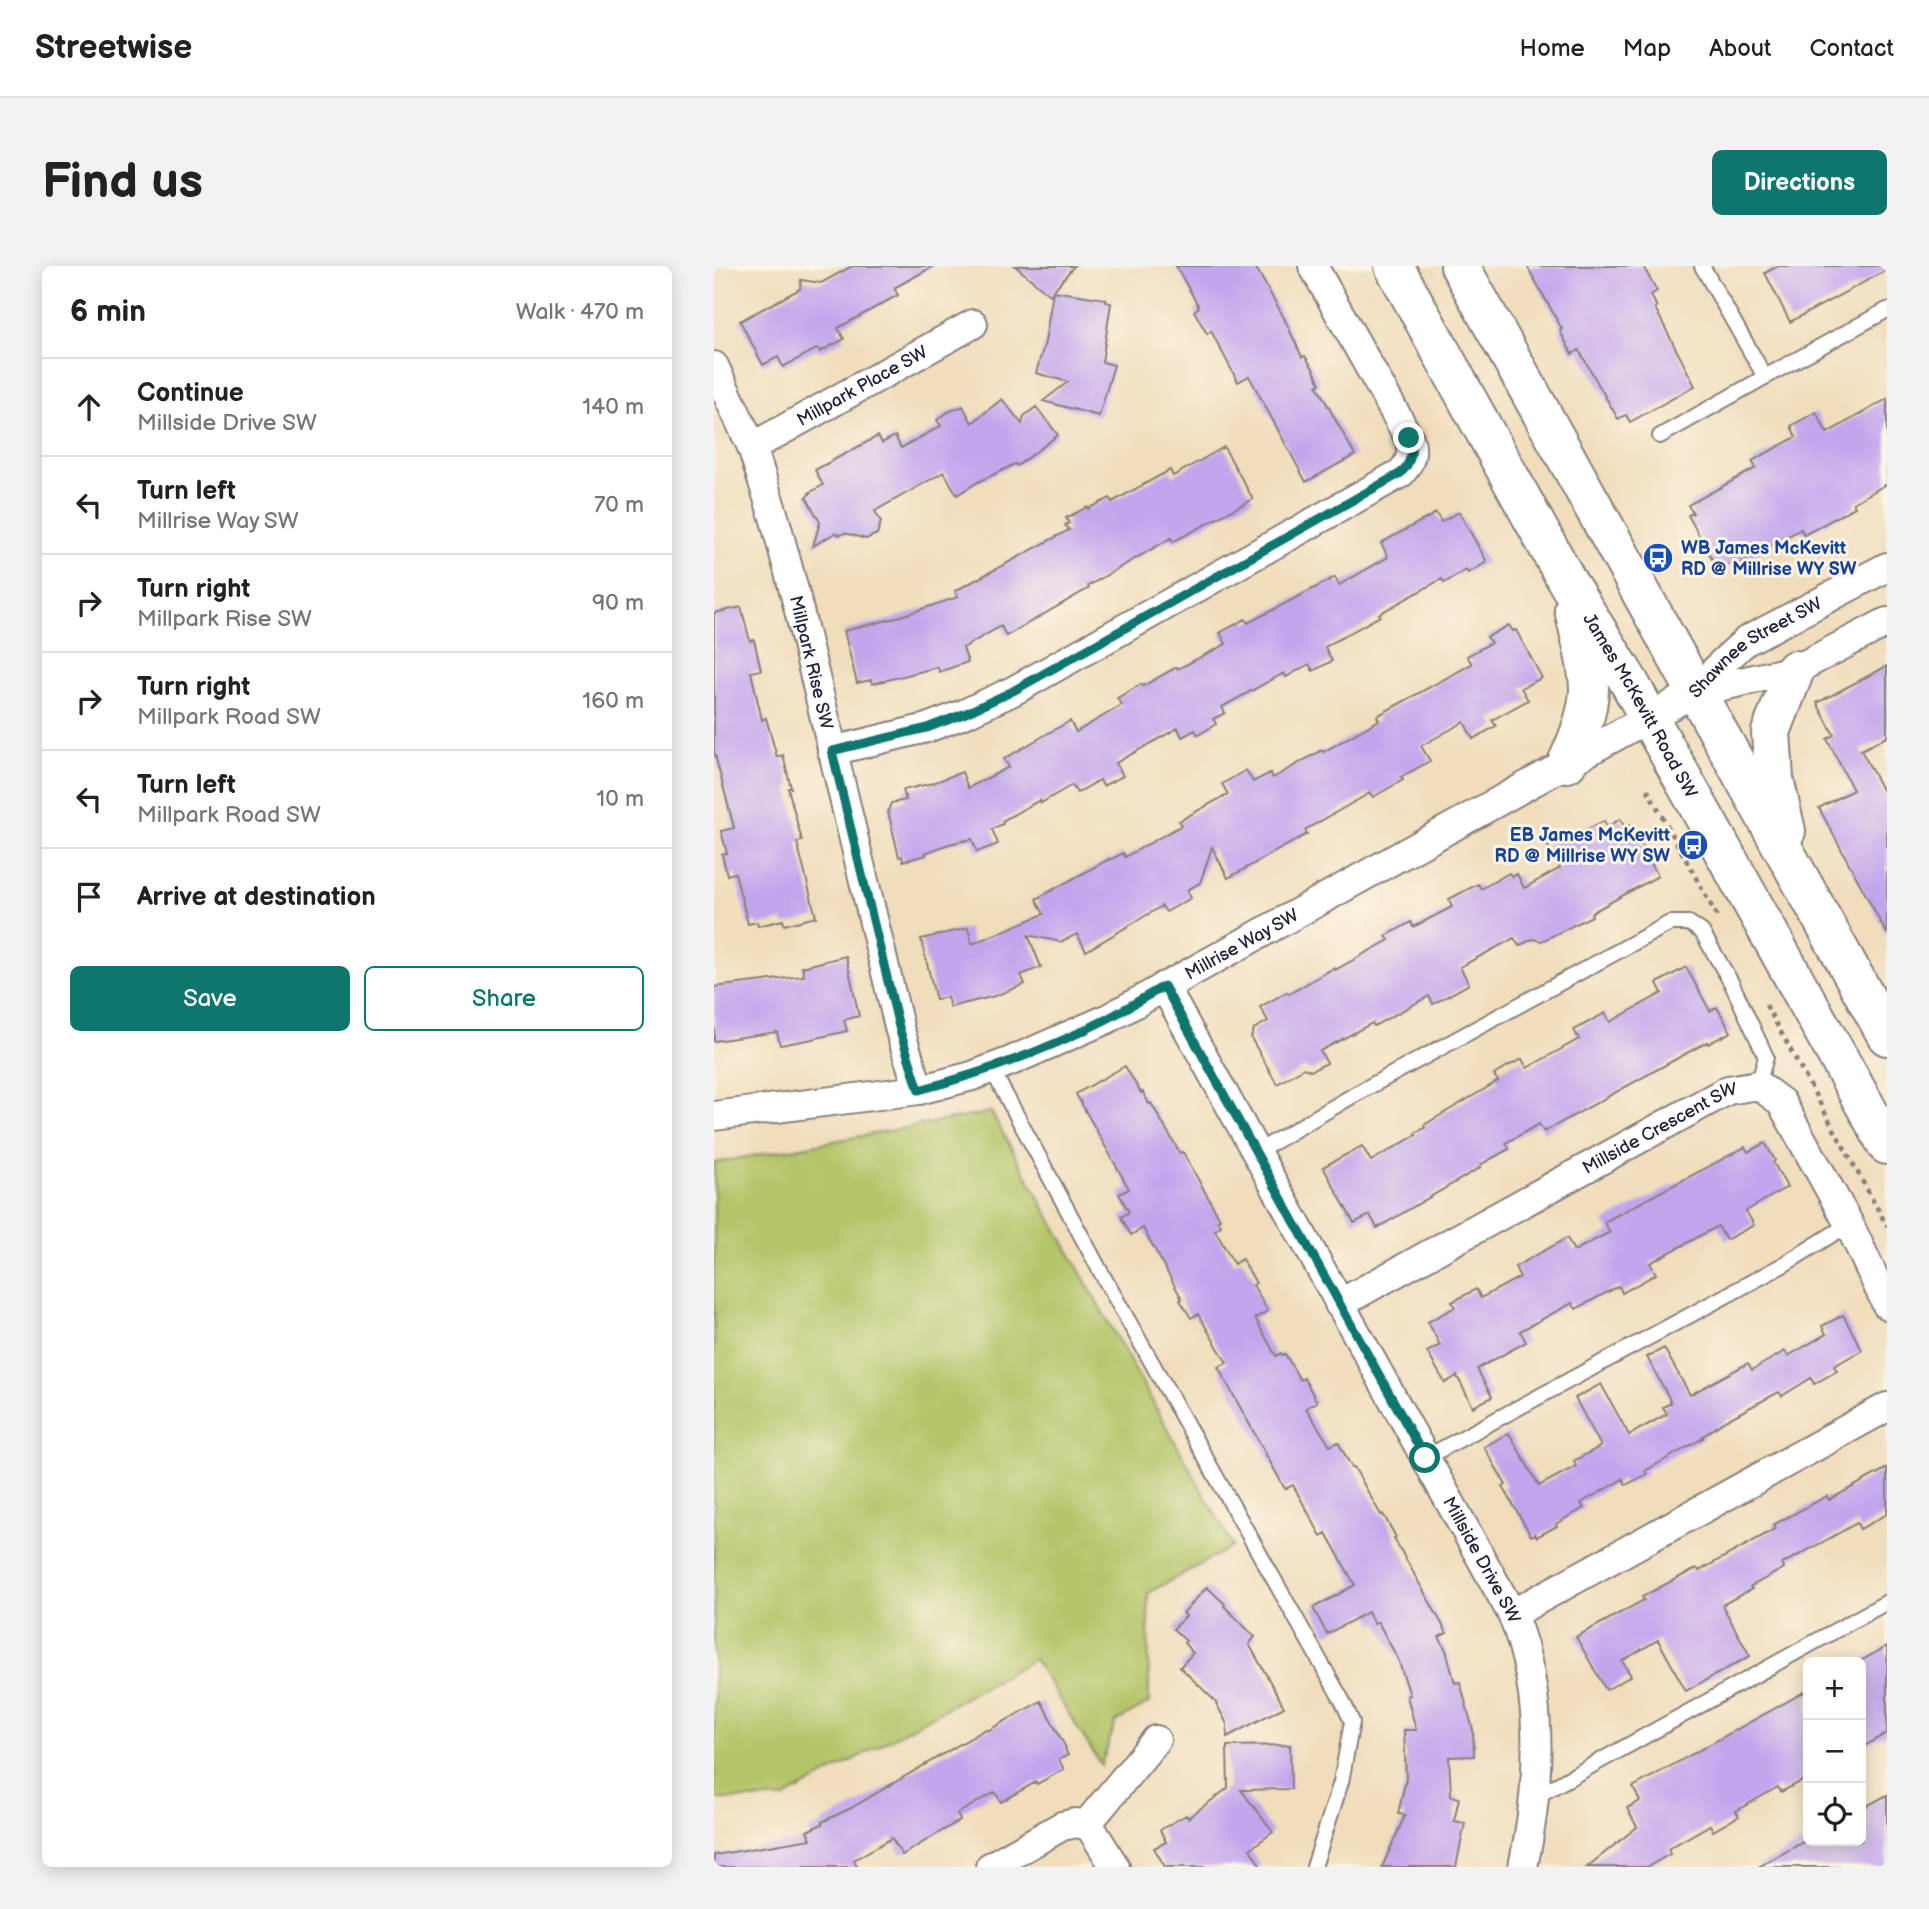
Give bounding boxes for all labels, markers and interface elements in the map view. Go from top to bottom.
text: Streetwise [35,28,192,68]
text: Home [1520,34,1585,63]
text: Map [1623,34,1671,63]
text: About [1709,34,1771,63]
text: Contact [1809,34,1894,63]
button: Directions [1712,150,1887,215]
text: Find us [42,153,203,212]
text: 6 min [70,294,146,330]
text: Walk · 470 m [516,298,644,326]
street label: Millpark Place SW [793,341,932,431]
text: Continue [137,378,244,409]
icon: ahead [70,388,108,426]
text: 140 m [582,393,644,421]
text: Millside Drive SW [137,409,317,437]
route end [1393,422,1424,453]
text: Turn left [137,476,236,507]
icon: left [70,486,108,524]
text: 70 m [594,491,644,519]
text: Millrise Way SW [137,507,299,535]
place label: WB James McKevitt RD @ Millrise WY SW [1681,538,1857,580]
bus stop icon: WB James McKevitt RD @ Millrise WY SW [1641,541,1675,575]
text: Turn right [137,574,250,605]
icon: right [70,584,108,622]
text: 90 m [592,589,644,617]
street label: Millpark Rise SW [785,593,837,732]
street label: Shawnee Street SW [1685,593,1826,702]
text: Millpark Rise SW [137,605,312,633]
street label: James McKevitt Road SW [1578,610,1702,802]
text: Turn right [137,672,250,703]
icon: right [70,682,108,720]
text: 160 m [582,687,644,715]
text: Millpark Road SW [137,703,321,731]
text: Turn left [137,770,236,801]
icon: left [70,780,108,818]
text: 10 m [596,785,644,813]
text: Millpark Road SW [137,801,321,829]
place label: EB James McKevitt RD @ Millrise WY SW [1495,825,1670,867]
bus stop icon: EB James McKevitt RD @ Millrise WY SW [1676,828,1710,862]
icon: arrive [70,878,108,916]
text: Arrive at destination [137,882,376,913]
street label: Millrise Way SW [1181,904,1303,985]
button: Save [70,966,350,1031]
button: Share [364,966,644,1031]
street label: Millside Crescent SW [1579,1079,1739,1179]
route start [1409,1442,1440,1473]
street label: Millside Drive SW [1438,1493,1525,1627]
map controls [1803,1657,1866,1846]
button: + [1803,1657,1866,1720]
button: − [1803,1720,1866,1783]
button: locate [1803,1783,1866,1846]

